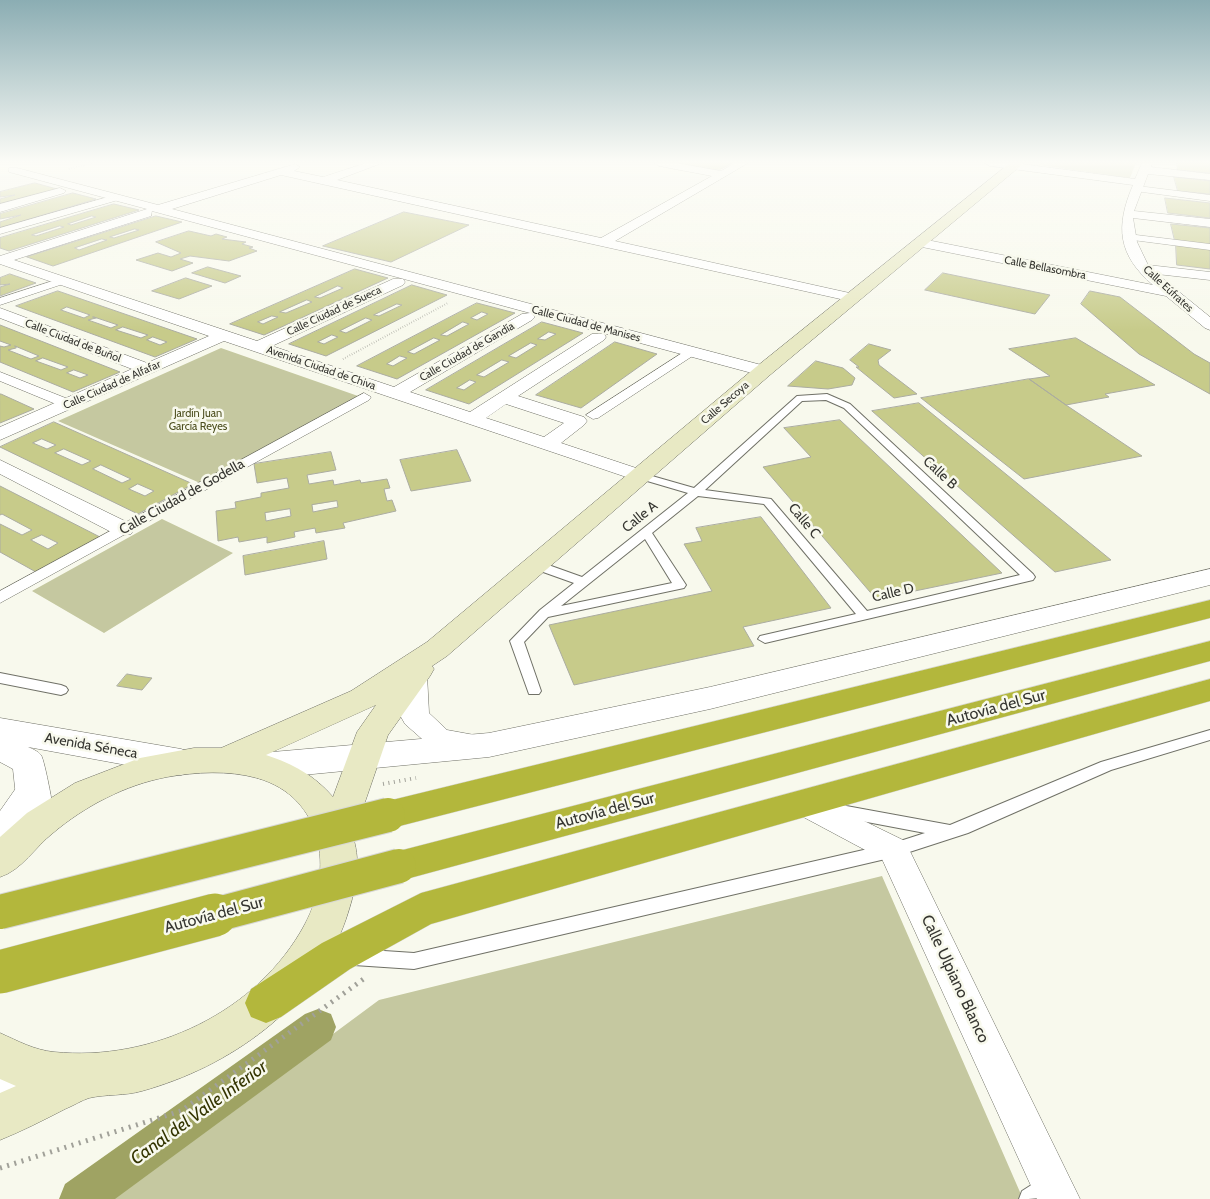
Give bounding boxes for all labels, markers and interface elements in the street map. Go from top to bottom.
street label: Calle Bellasombra [1003,254,1087,282]
street label: Calle Eúfrates [1140,263,1196,315]
street label: Calle Ciudad de Sueca [285,283,383,339]
street label: Calle Ciudad de Manises [530,303,642,345]
street label: Calle Ciudad de Buñol [23,317,123,365]
street label: Calle Ciudad de Gandía [417,319,517,385]
street label: Avenida Ciudad de Chiva [265,343,377,393]
street label: Calle Ciudad de Alfafar [61,358,163,412]
street label: Calle Secoya [698,379,752,427]
park label: Jardín Juan García Reyes [169,407,227,433]
street label: Calle B [919,453,961,493]
street label: Calle Ciudad de Godella [117,456,247,538]
street label: Calle A [619,498,661,536]
street label: Calle C [784,500,824,542]
street label: Calle D [870,580,916,606]
street label: Autovía del Sur [944,686,1048,730]
street label: Avenida Séneca [43,730,139,762]
street label: Autovía del Sur [553,789,657,833]
street label: Autovía del Sur [162,893,266,937]
street label: Calle Ulpiano Blanco [917,912,993,1046]
water label: Canal del Valle Inferior [127,1056,271,1170]

